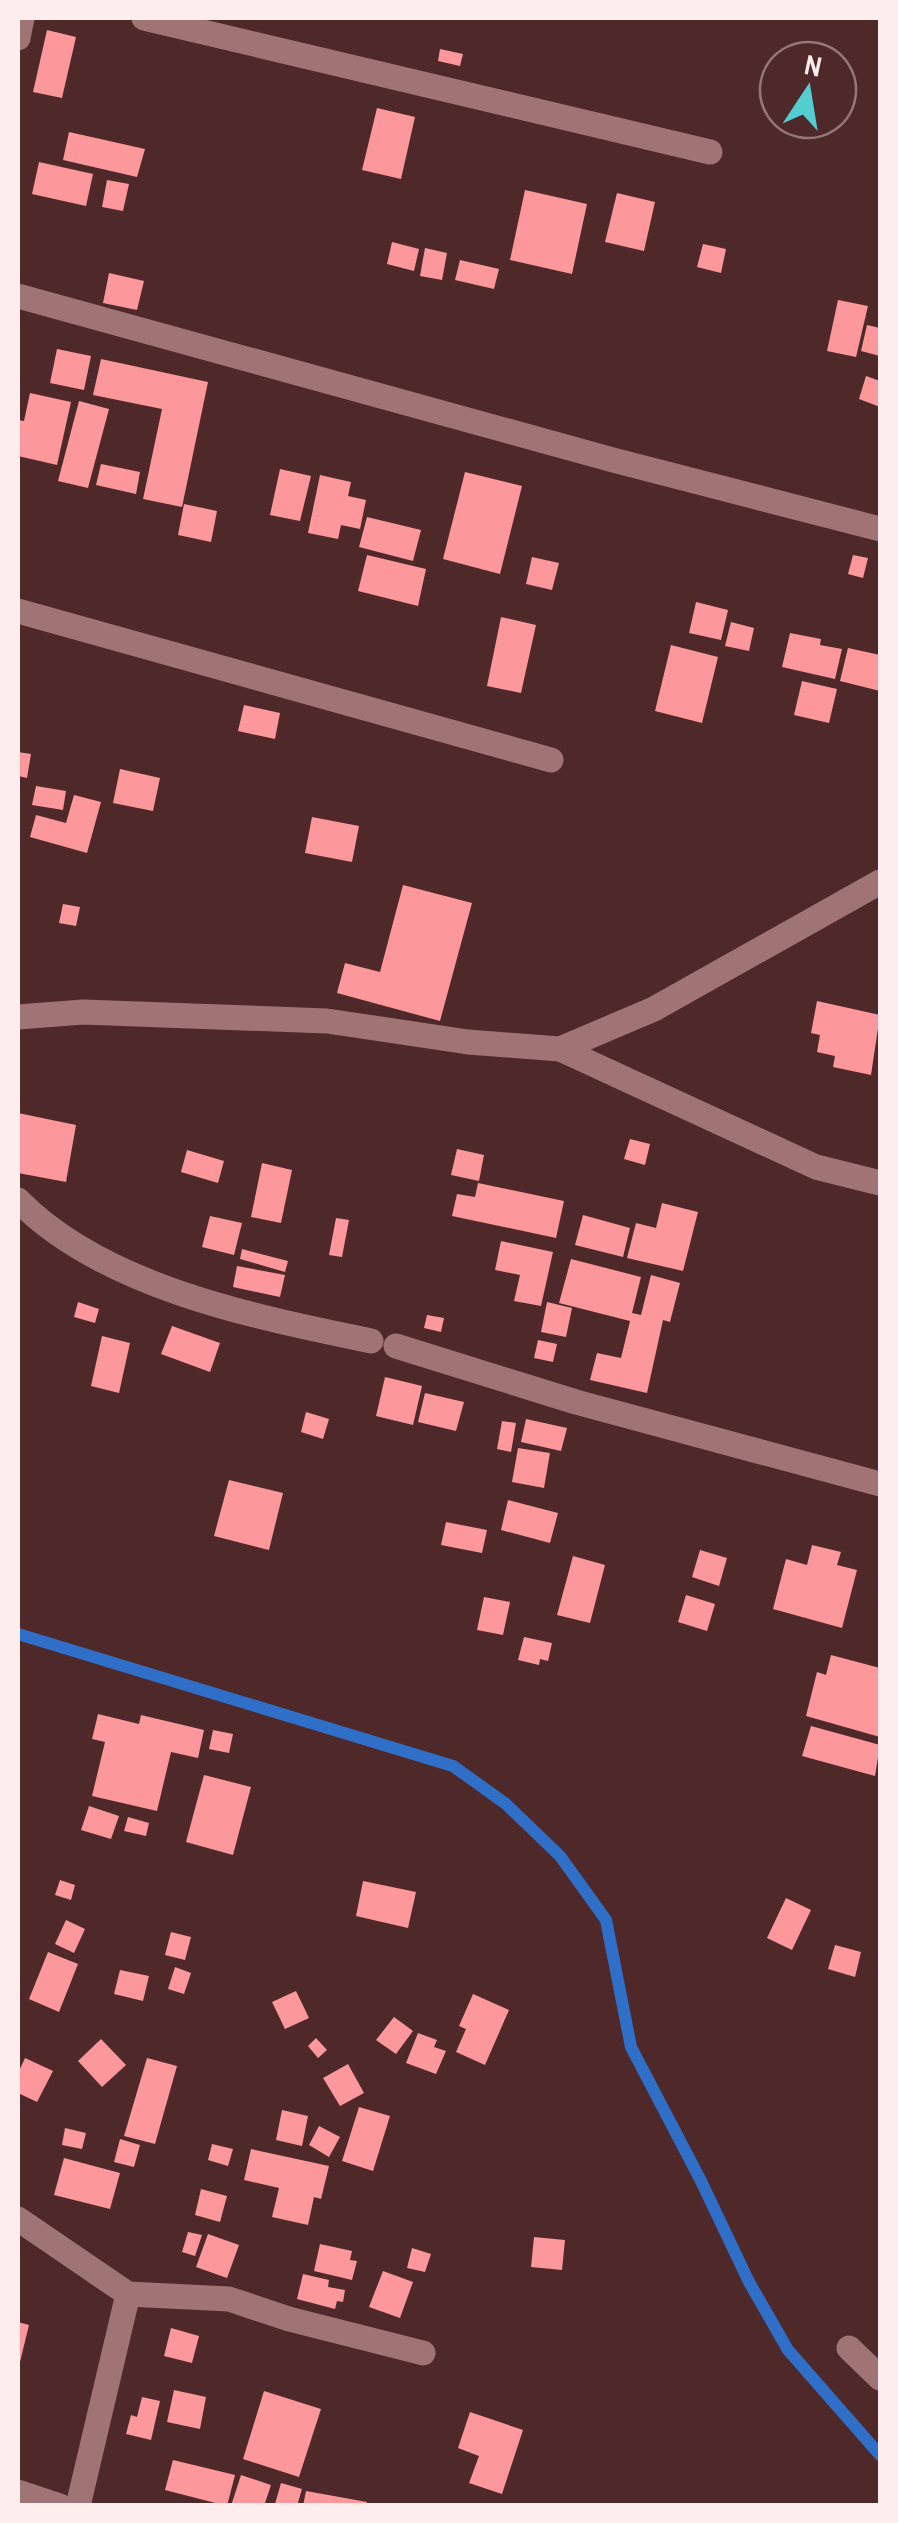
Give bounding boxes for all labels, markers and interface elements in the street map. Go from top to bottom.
north arrow [758,40,858,140]
text: N [801,45,825,86]

